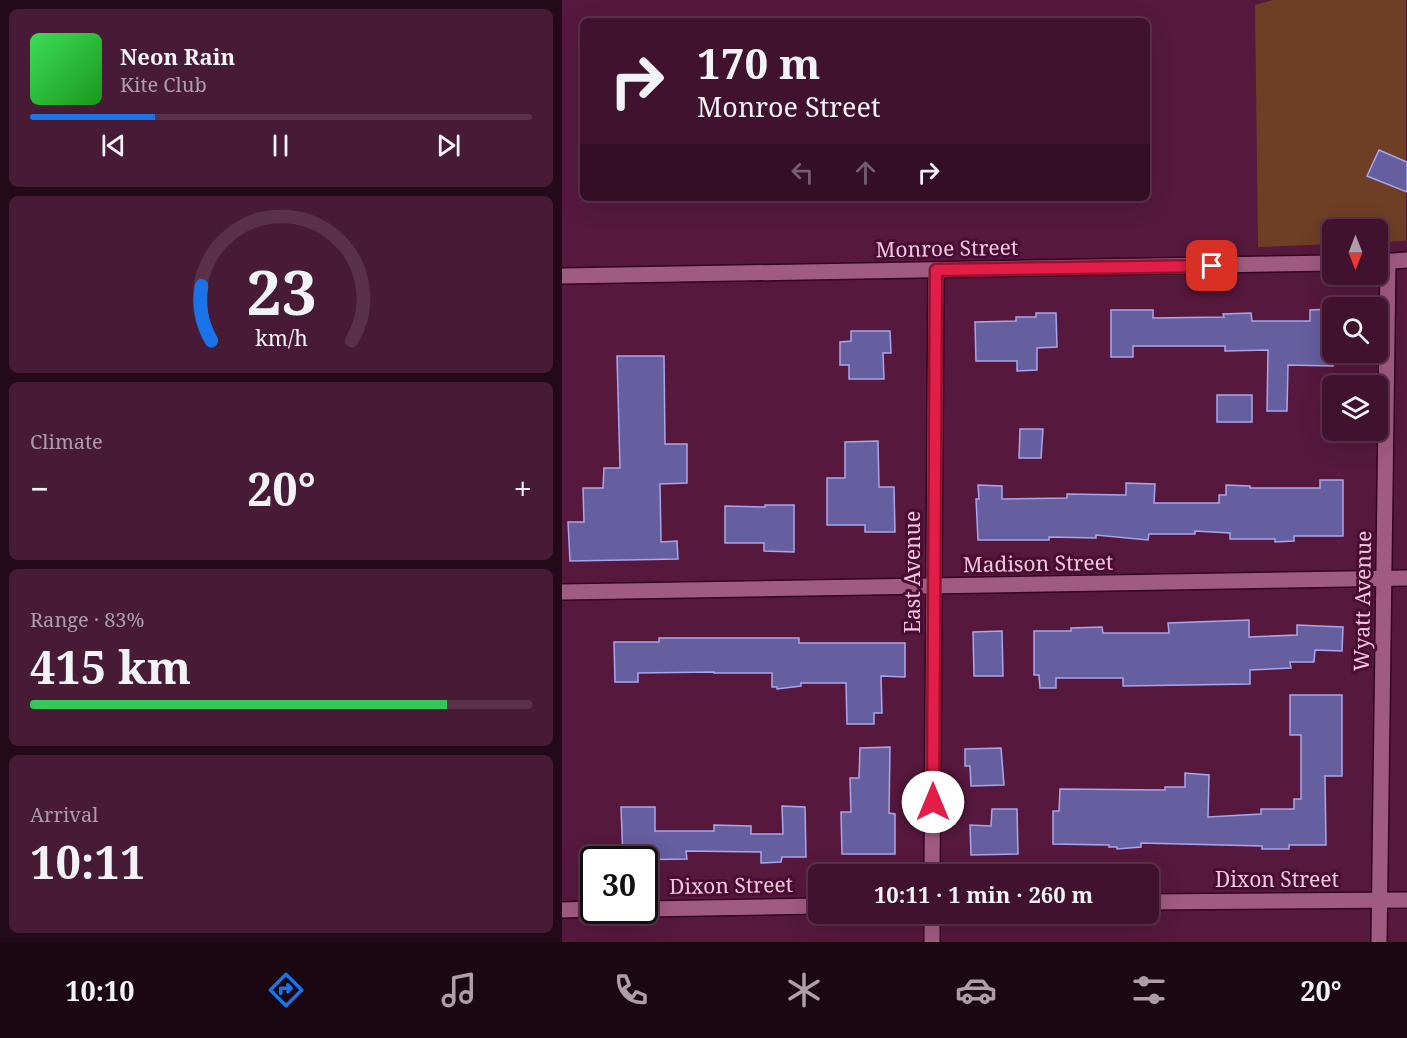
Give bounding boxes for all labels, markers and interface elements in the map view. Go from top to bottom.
text: 170 m [697,34,821,91]
text: Neon Rain [120,41,235,71]
icon: right [598,42,676,120]
text: Kite Club [120,71,207,98]
text: Monroe Street [697,88,880,125]
icon: previous [97,129,130,162]
icon: pause [264,129,297,162]
icon: next [432,129,465,162]
icon: left [786,156,819,189]
icon: ahead [849,156,882,189]
icon: right [912,156,945,189]
north arrow [1322,219,1388,285]
map controls [1322,219,1388,441]
street label: Monroe Street [875,233,1019,263]
pin [1186,240,1237,291]
text: 23 [246,249,316,334]
icon: arrive [1195,249,1228,282]
button: search [1322,297,1388,363]
text: km/h [255,324,308,353]
button: layers [1322,375,1388,441]
text: Climate [30,428,103,455]
text: 20° [247,458,316,519]
text: − [30,466,49,511]
text: + [514,466,532,511]
street label: East Avenue [898,511,926,633]
street label: Wyatt Avenue [1347,530,1377,672]
street label: Madison Street [963,548,1113,578]
text: Range · 83% [30,606,144,633]
text: 415 km [30,636,191,697]
position arrow [901,770,965,834]
text: Arrival [30,801,98,828]
text: 10:11 [30,831,145,892]
speed limit sign: 30 [580,846,658,924]
street label: Dixon Street [1215,865,1339,893]
street label: Dixon Street [669,870,793,900]
text: 10:11 · 1 min · 260 m [874,879,1093,909]
icon: directions [265,969,307,1011]
icon: music [438,969,480,1011]
icon: phone [610,969,652,1011]
icon: climate [783,969,825,1011]
icon: car [955,969,997,1011]
icon: filters [1128,969,1170,1011]
text: 10:10 [65,972,135,1009]
text: 20° [1300,972,1342,1009]

